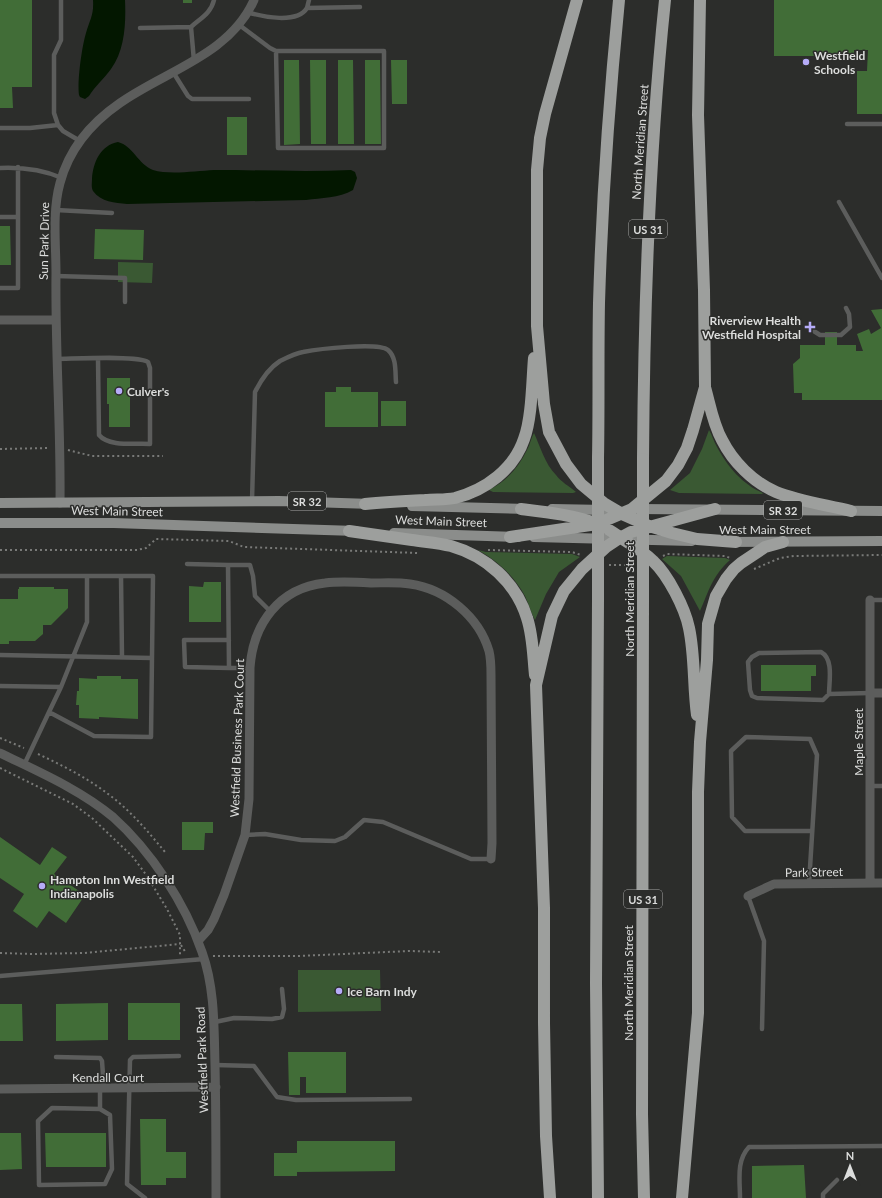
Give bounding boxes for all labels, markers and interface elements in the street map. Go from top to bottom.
place label: Westfield Schools [814,48,866,77]
marker: Westfield Schools [801,57,811,67]
street label: North Meridian Street [628,83,652,200]
street label: Sun Park Drive [36,202,52,280]
road number: US 31 [629,220,667,238]
place label: Riverview Health Westfield Hospital [702,313,801,342]
marker: Riverview Health Westfield Hospital [804,321,816,333]
place label: Culver's [127,384,169,399]
marker: Culver's [114,386,124,396]
road number: SR 32 [288,492,326,510]
road number: SR 32 [764,501,802,519]
street label: West Main Street [71,503,164,519]
street label: West Main Street [395,512,488,530]
street label: West Main Street [719,522,812,537]
street label: North Meridian Street [622,540,637,657]
street label: Westfield Business Park Court [227,658,247,818]
street label: Maple Street [851,708,866,776]
street label: Park Street [785,864,844,880]
place label: Hampton Inn Westfield Indianapolis [50,872,174,901]
marker: Hampton Inn Westfield Indianapolis [37,881,47,891]
road number: US 31 [624,890,662,908]
street label: North Meridian Street [621,924,636,1041]
place label: Ice Barn Indy [347,984,417,999]
marker: Ice Barn Indy [334,986,344,996]
street label: Westfield Park Road [193,1006,211,1114]
street label: Kendall Court [72,1070,145,1085]
north arrow [830,1146,870,1186]
text: N [846,1149,854,1162]

